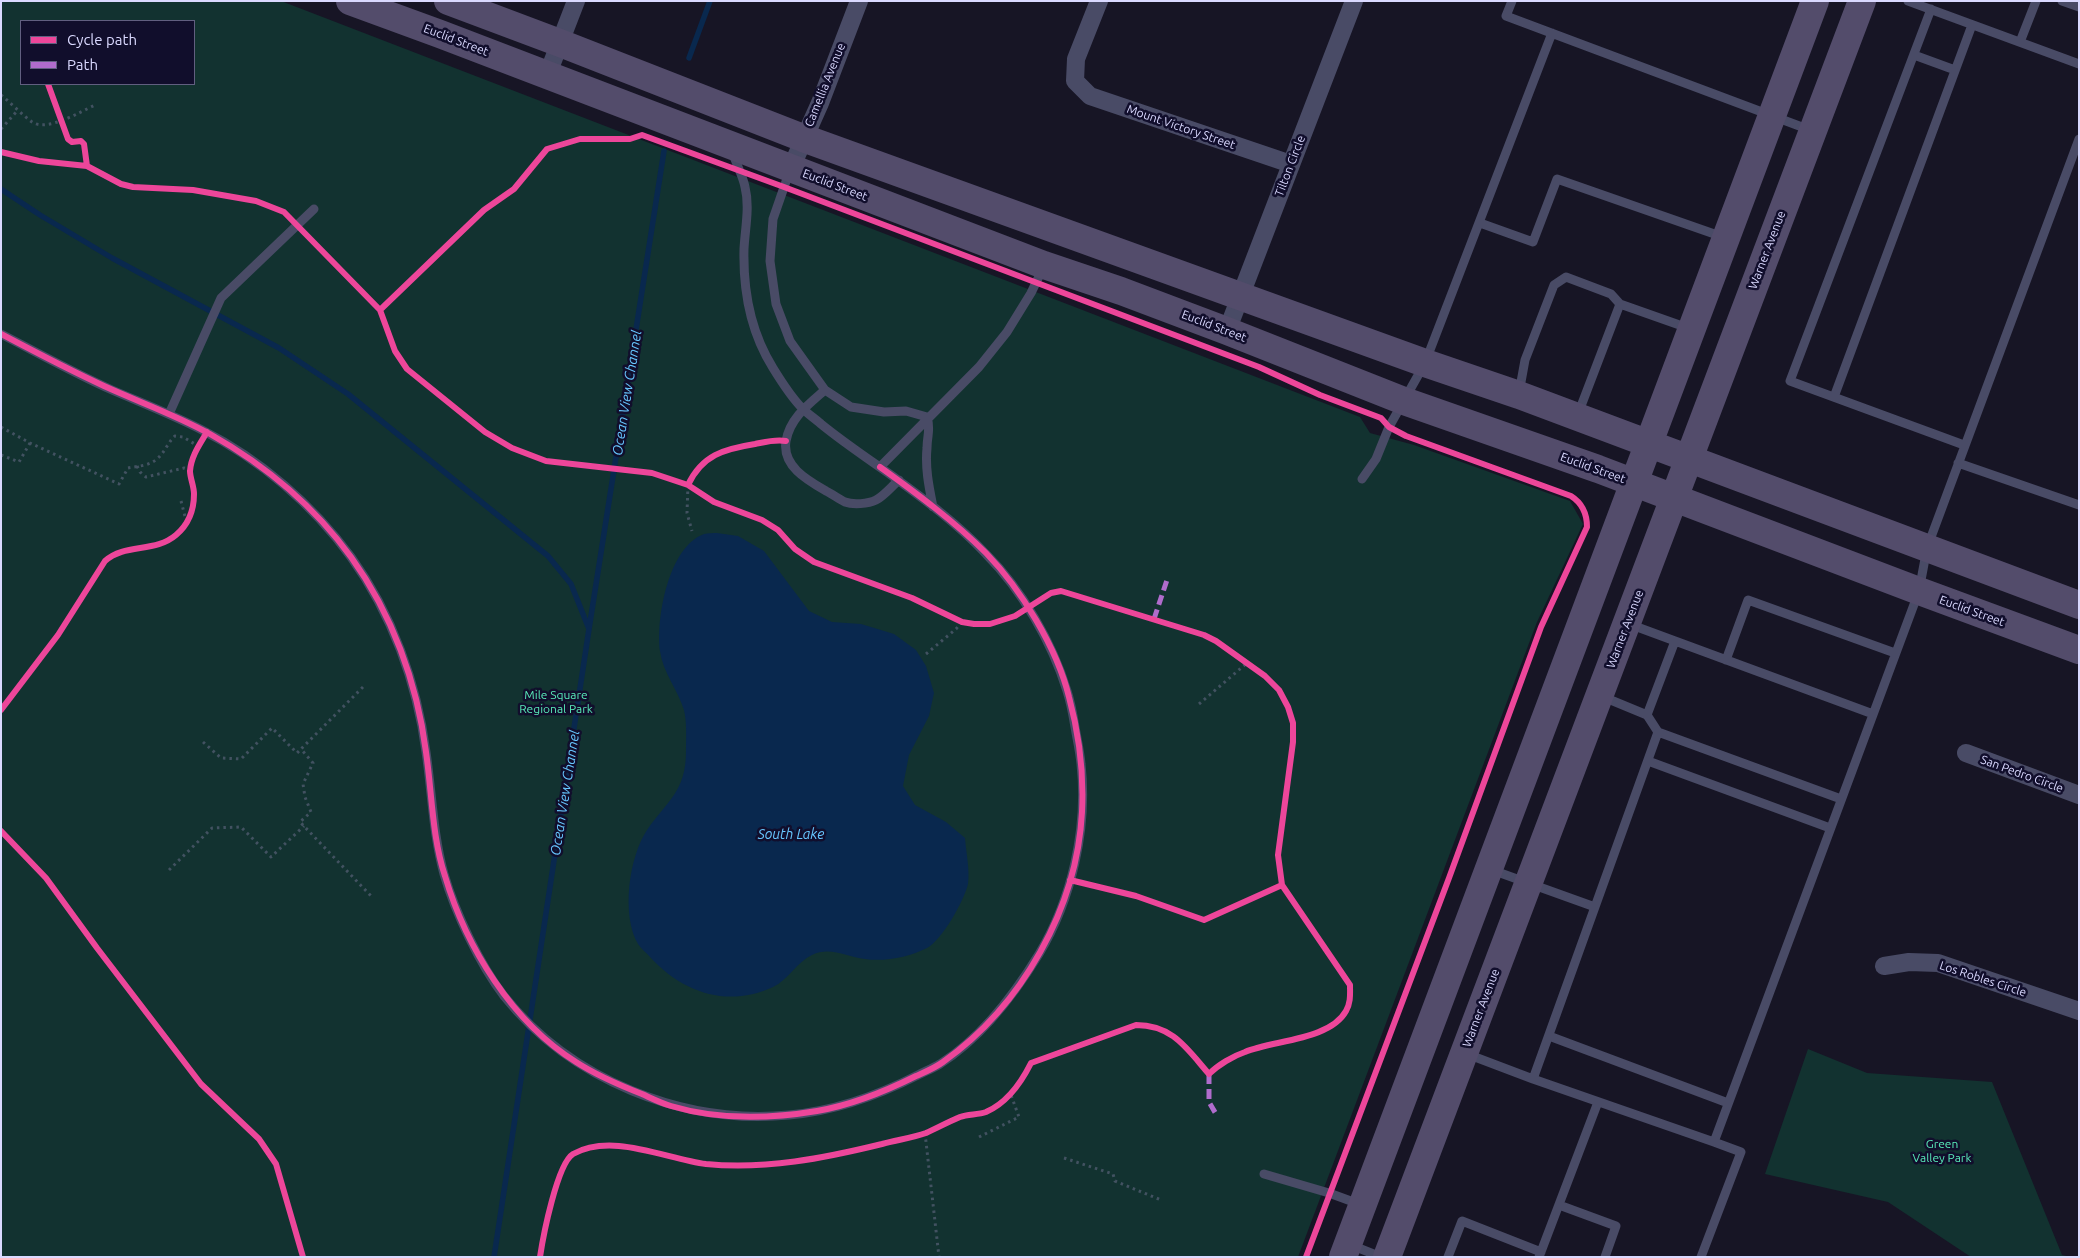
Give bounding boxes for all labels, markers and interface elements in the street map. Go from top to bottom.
legend [20,20,195,85]
street label: Euclid Street [421,21,491,59]
text: Cycle path [67,31,137,48]
street label: Camellia Avenue [802,41,848,129]
text: Path [67,56,98,73]
street label: Mount Victory Street [1125,102,1237,152]
street label: Tilton Circle [1272,133,1308,199]
street label: Euclid Street [800,166,870,204]
street label: Warner Avenue [1745,209,1789,291]
street label: Euclid Street [1179,307,1249,345]
water label: Ocean View Channel [609,329,645,457]
street label: Euclid Street [1558,450,1628,486]
street label: Warner Avenue [1603,588,1647,670]
street label: Euclid Street [1937,593,2007,629]
park label: Mile Square Regional Park [519,688,593,716]
water label: Ocean View Channel [547,729,583,857]
street label: San Pedro Circle [1979,752,2065,796]
water label: South Lake [758,826,824,842]
street label: Los Robles Circle [1938,958,2028,1000]
street label: Warner Avenue [1459,967,1503,1049]
park label: Green Valley Park [1913,1137,1971,1165]

